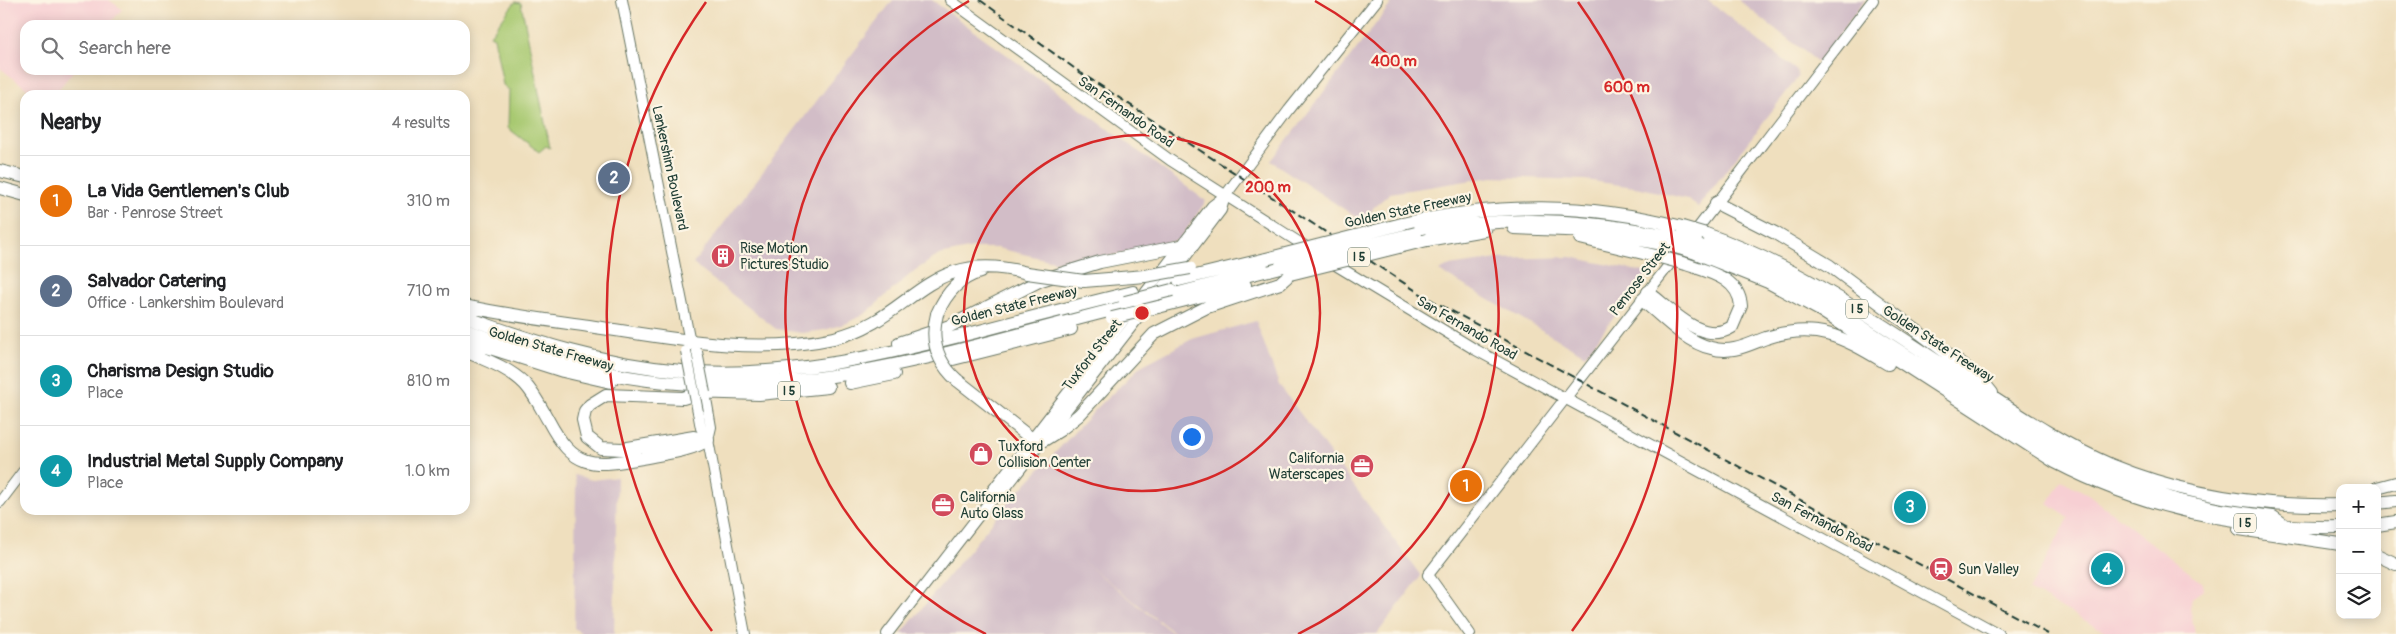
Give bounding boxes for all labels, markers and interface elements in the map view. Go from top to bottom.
search box [20,20,470,75]
icon: search [38,34,66,62]
text: Search here [78,36,171,60]
text: 400 m [1371,52,1417,71]
street label: San Fernando Road [1075,73,1177,152]
text: 600 m [1604,78,1650,97]
street label: Lankershim Boulevard [648,104,692,232]
text: Nearby [40,109,101,136]
text: 4 results [392,113,450,133]
pin: 2 [598,159,630,197]
text: 200 m [1245,178,1291,197]
text: La Vida Gentlemen's Club [87,179,289,203]
street label: Golden State Freeway [1343,188,1473,232]
text: 1 [53,191,59,211]
text: 310 m [406,191,450,211]
text: Bar · Penrose Street [87,203,223,223]
street label: Penrose Street [1606,239,1674,319]
place label: Rise Motion Pictures Studio [740,240,829,273]
building icon: Rise Motion Pictures Studio [710,243,736,269]
road number: I 5 [1348,248,1370,266]
text: Salvador Catering [87,269,226,293]
text: 2 [52,281,60,301]
text: 710 m [407,281,450,301]
street label: Golden State Freeway [949,282,1079,330]
street label: San Fernando Road [1414,292,1520,364]
text: Office · Lankershim Boulevard [87,293,284,313]
road number: I 5 [1846,300,1868,318]
street label: Golden State Freeway [1879,302,1997,386]
centre of rings [1133,304,1151,322]
street label: Tuxford Street [1059,315,1125,394]
street label: Golden State Freeway [487,323,615,375]
text: Charisma Design Studio [87,359,274,383]
text: 3 [52,371,60,391]
text: 810 m [407,371,450,391]
road number: I 5 [778,382,800,401]
text: Place [87,383,123,403]
your location [1179,424,1205,450]
place label: Tuxford Collision Center [998,438,1091,471]
shop icon: Tuxford Collision Center [968,441,994,467]
text: Industrial Metal Supply Company [87,449,343,473]
place label: California Waterscapes [1269,450,1345,483]
office icon: California Waterscapes [1349,453,1375,479]
text: 4 [51,461,61,481]
text: 1.0 km [405,461,450,481]
pin: 1 [1450,467,1482,505]
text: Place [87,473,123,493]
map controls [2336,484,2381,619]
button: + [2336,484,2381,529]
street label: San Fernando Road [1768,488,1876,556]
pin: 3 [1894,488,1926,526]
place label: California Auto Glass [960,489,1024,522]
office icon: California Auto Glass [930,492,956,518]
road number: I 5 [2234,514,2256,532]
button: − [2336,529,2381,574]
pin: 4 [2091,550,2123,588]
station icon: Sun Valley [1928,556,1954,582]
place label: Sun Valley [1958,561,2019,578]
button: layers [2336,574,2381,619]

